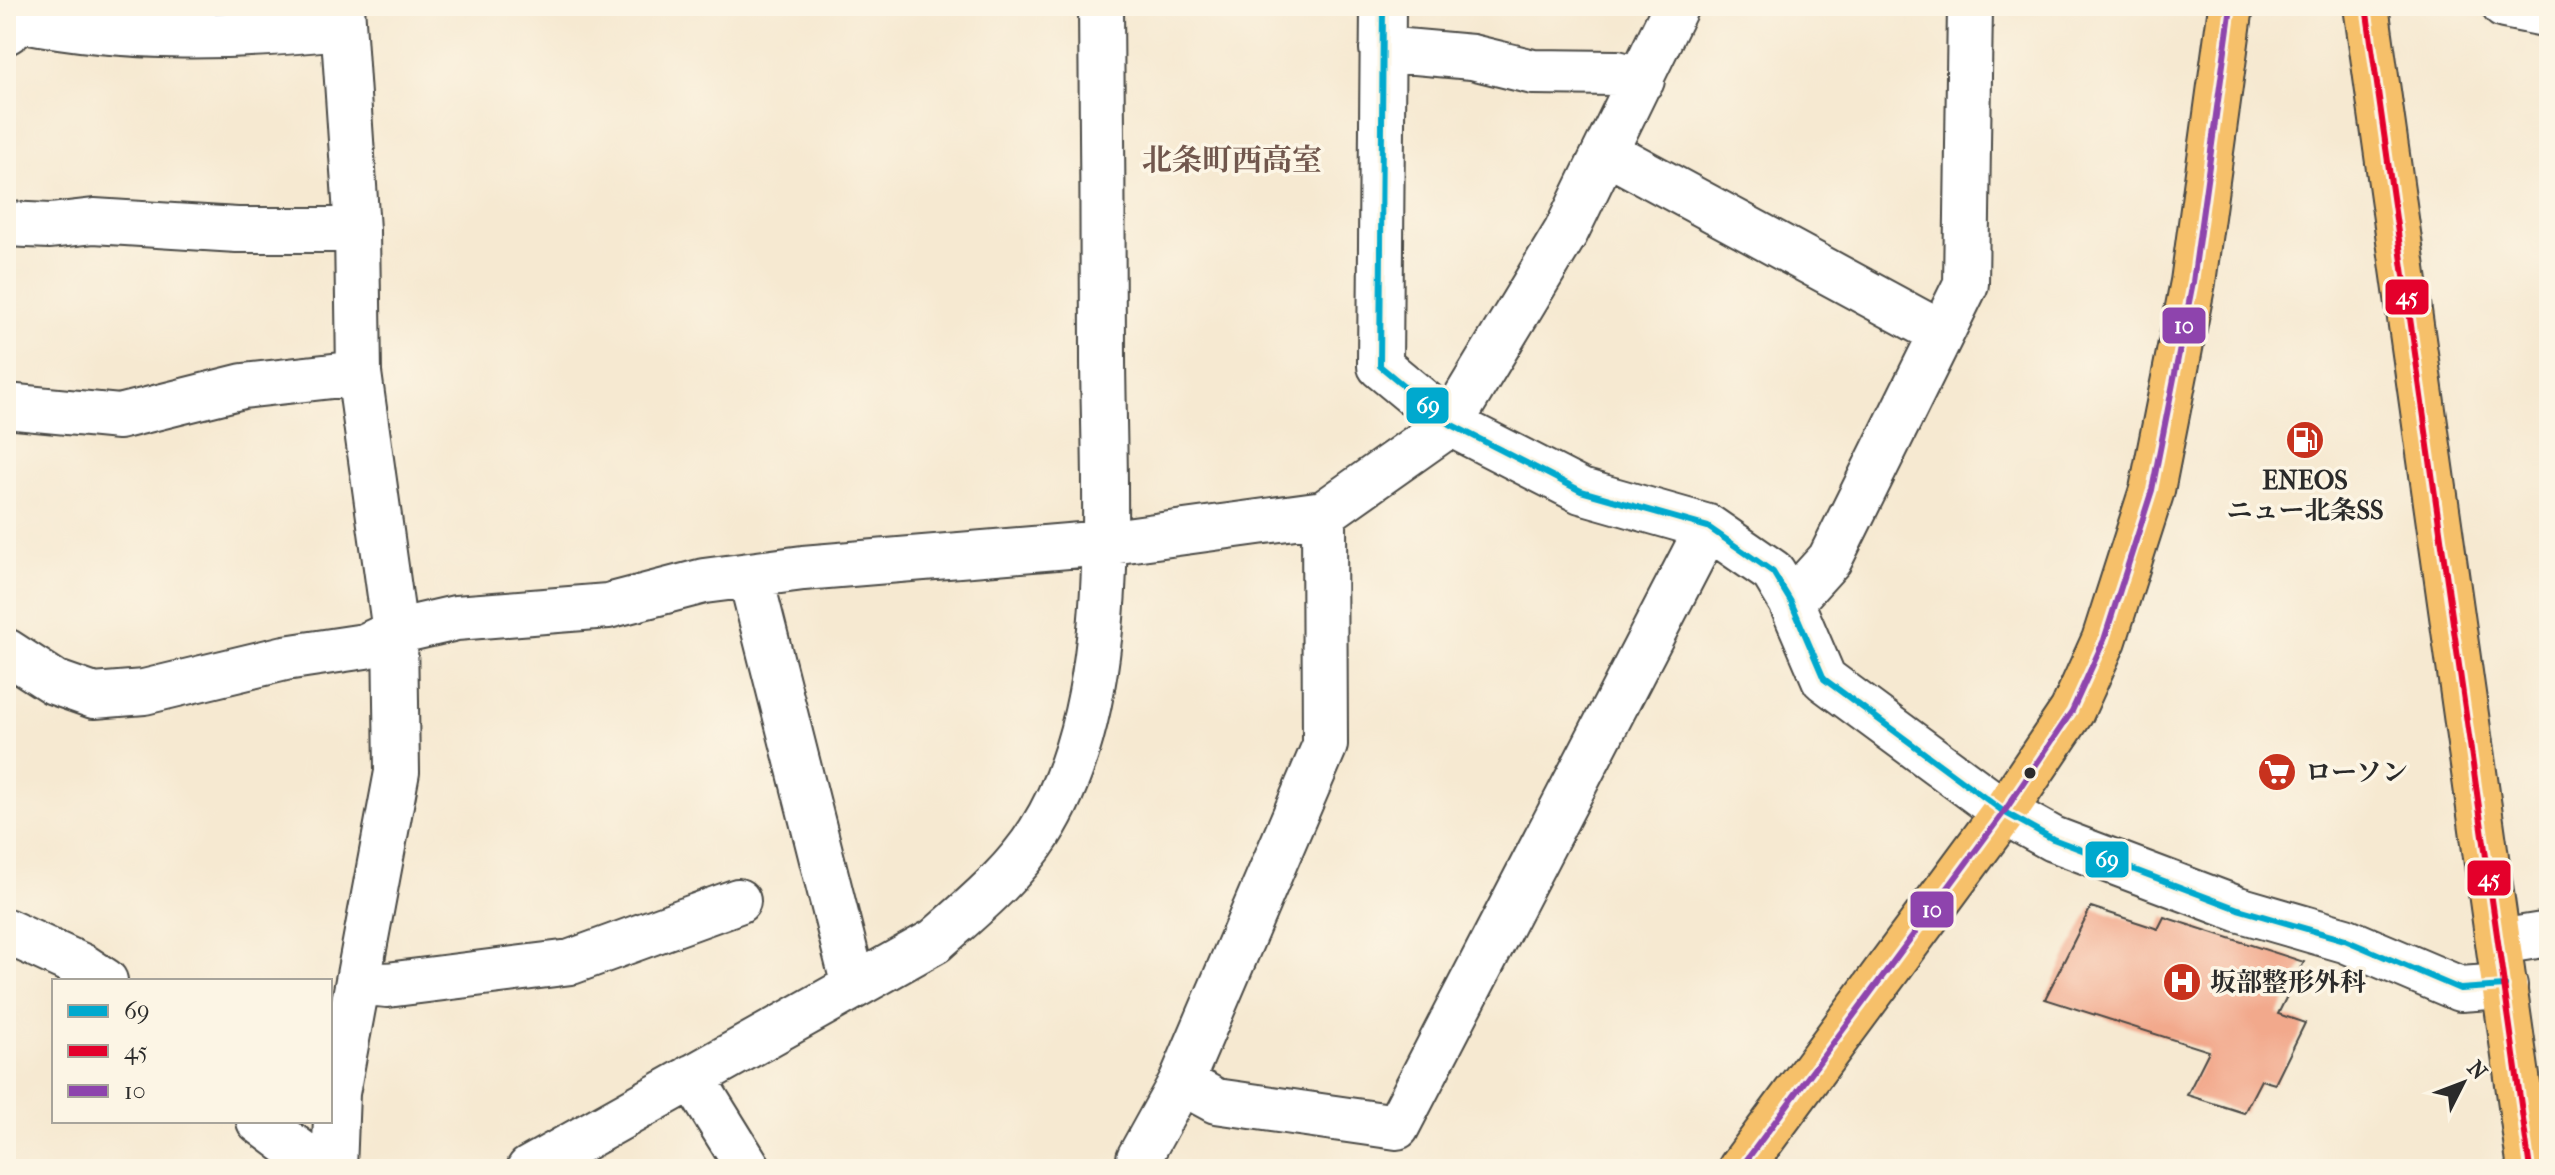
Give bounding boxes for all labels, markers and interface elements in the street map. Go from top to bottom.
district label: 北条町西高室 [1142,143,1322,178]
line badge: 45 [2384,278,2430,316]
text: 45 [2395,284,2418,310]
line badge: 10 [2161,306,2207,345]
text: 10 [2174,313,2194,339]
line badge: 69 [1405,386,1450,425]
text: 69 [1416,393,1440,419]
fuel station icon: ENEOS ニュー北条SS [2284,419,2326,461]
place label: ENEOS ニュー北条SS [2227,465,2383,526]
supermarket icon: ローソン [2256,751,2298,793]
place label: ローソン [2305,757,2408,788]
unlabelled marker [2022,765,2038,781]
line badge: 69 [2084,840,2130,879]
text: 69 [2095,847,2119,873]
line badge: 45 [2466,859,2512,897]
text: 45 [2477,866,2500,892]
line badge: 10 [1909,890,1955,929]
text: 10 [1922,897,1942,923]
hospital icon: 坂部整形外科 [2161,961,2203,1003]
place label: 坂部整形外科 [2210,967,2366,998]
legend [52,979,332,1123]
text: 69 [124,997,150,1025]
text: 45 [124,1037,148,1065]
north arrow [2423,1043,2503,1123]
text: N [2462,1055,2493,1085]
text: 10 [124,1077,146,1105]

